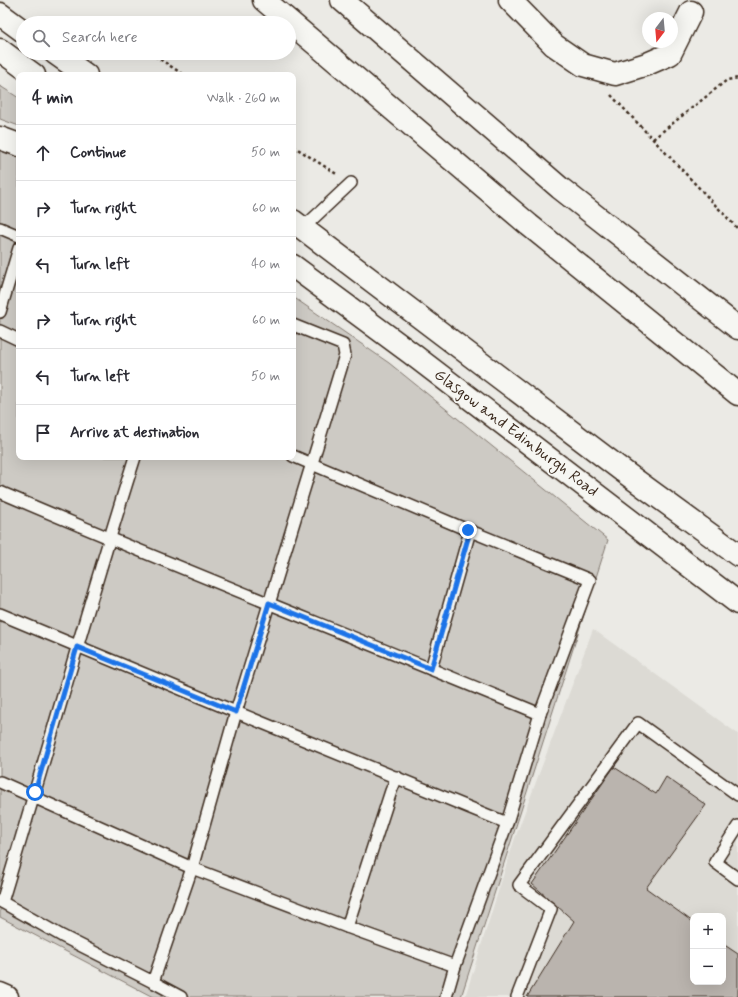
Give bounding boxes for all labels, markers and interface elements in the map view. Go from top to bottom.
north arrow [642,12,678,48]
search box [16,16,296,60]
icon: search [30,27,52,49]
text: Search here [62,28,138,48]
text: 4 min [32,87,73,109]
text: Walk · 260 m [207,90,280,107]
icon: ahead [32,142,54,164]
text: Continue [70,143,126,163]
text: 50 m [251,144,280,161]
icon: right [32,198,54,220]
text: Turn right [70,199,137,219]
text: 60 m [252,200,280,217]
icon: left [32,254,54,276]
text: Turn left [70,255,130,275]
text: 40 m [251,256,280,273]
icon: right [32,310,54,332]
text: Turn right [70,311,137,331]
text: 60 m [252,312,280,329]
street label: Glasgow and Edinburgh Road [429,364,602,503]
icon: left [32,366,54,388]
text: Turn left [70,367,130,387]
text: 50 m [251,368,280,385]
icon: arrive [32,422,54,444]
text: Arrive at destination [70,423,199,443]
route end [459,521,477,539]
route start [26,783,44,801]
map controls [690,913,726,985]
button: + [690,913,726,949]
button: − [690,949,726,985]

